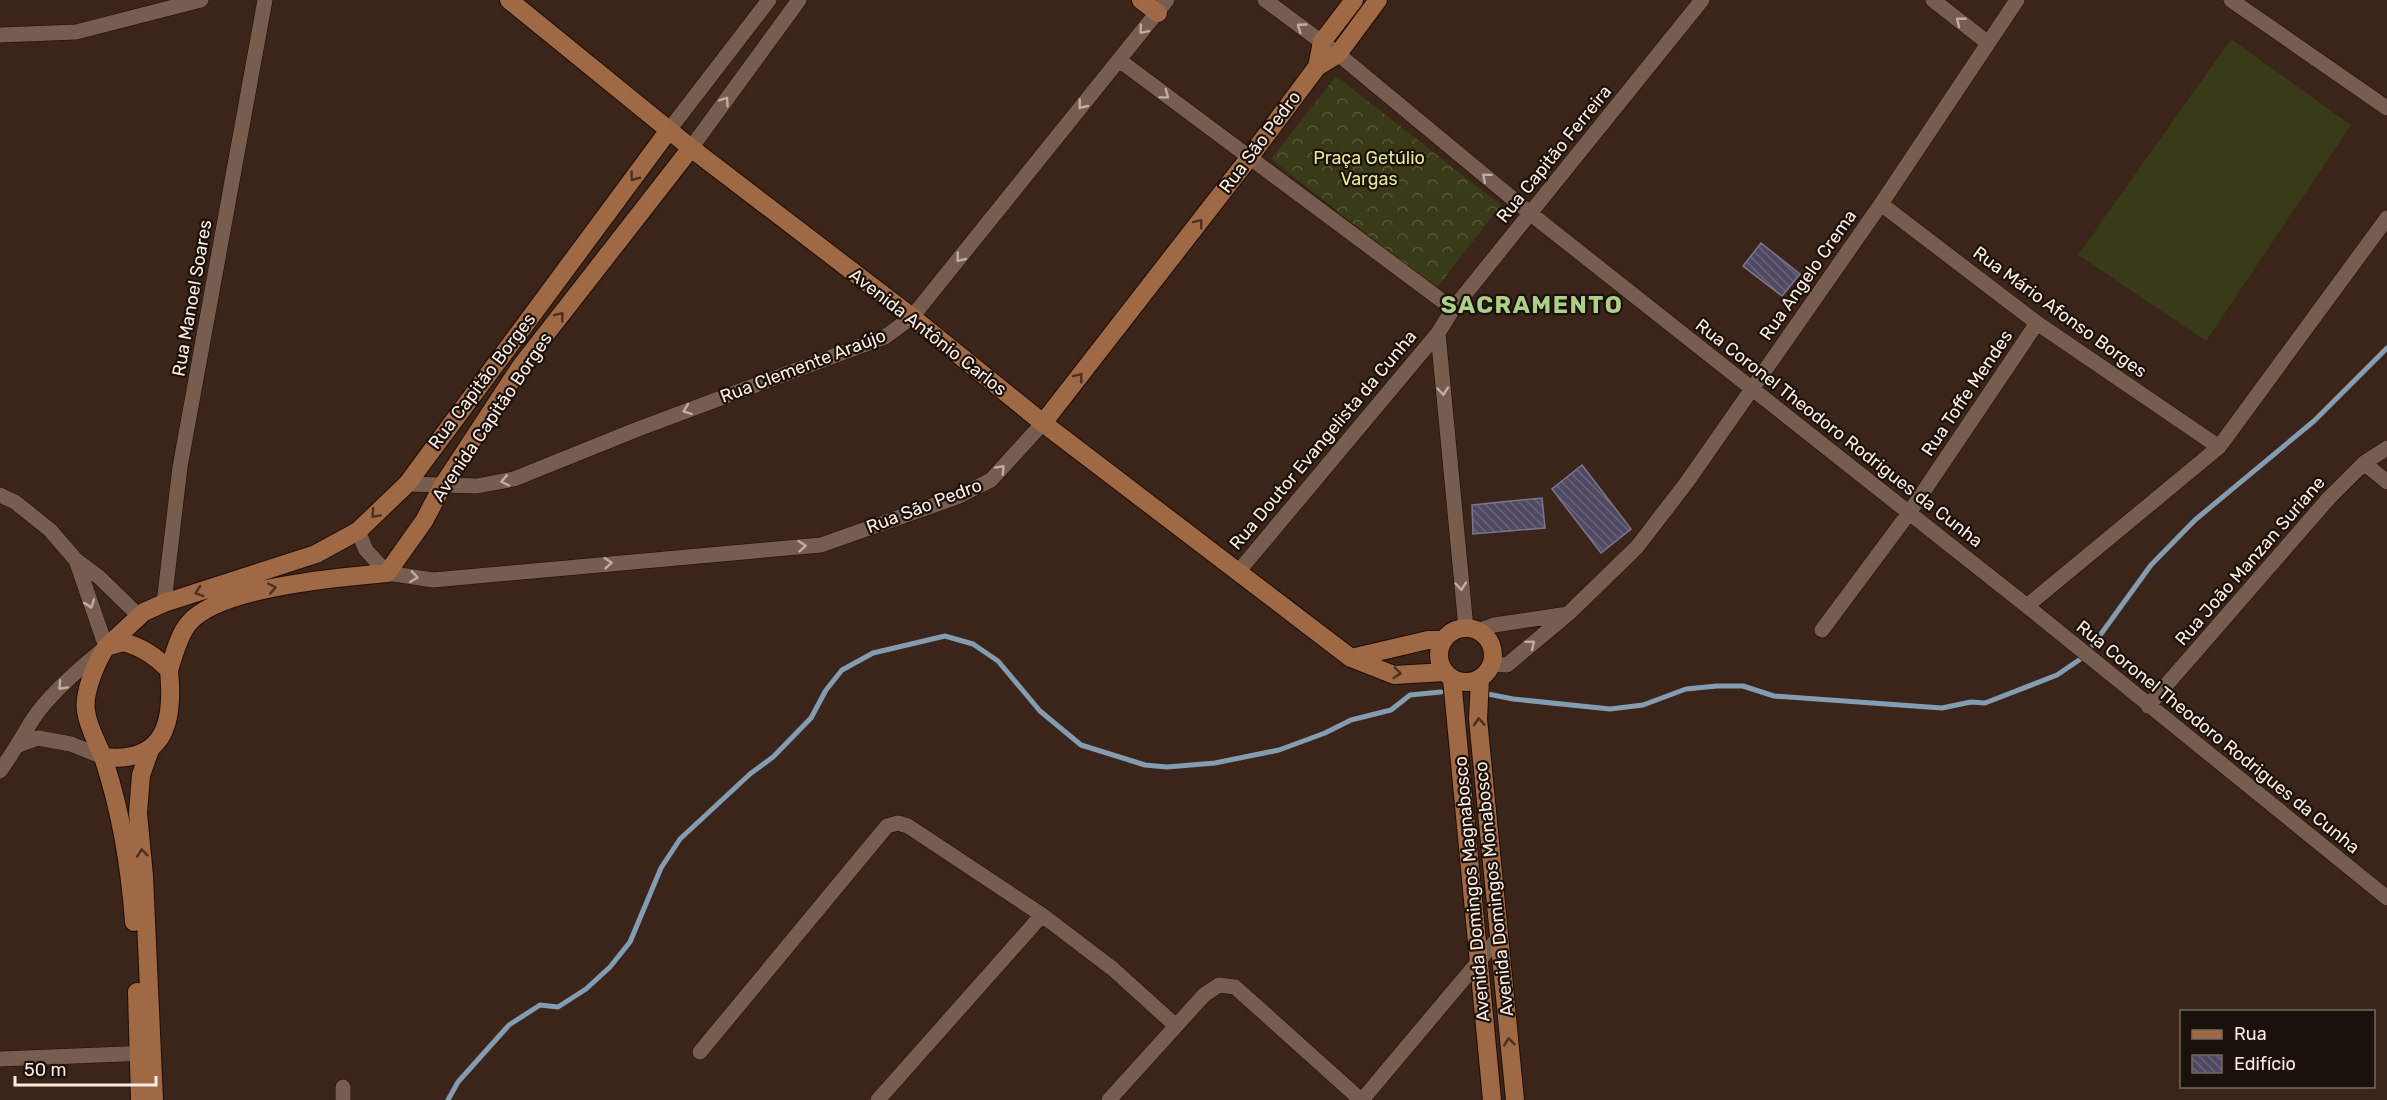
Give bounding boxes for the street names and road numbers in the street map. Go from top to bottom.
street label: Rua Capitão Ferreira [1492,81,1616,227]
street label: Rua São Pedro [1214,87,1306,197]
street label: Rua Angelo Crema [1755,206,1861,344]
street label: Rua Manoel Soares [167,218,217,378]
street label: Rua Mário Afonso Borges [1969,242,2151,382]
street label: Avenida Antônio Carlos [845,264,1011,400]
street label: Rua Capitão Borges [424,309,540,453]
street label: Rua Coronel Theodoro Rodrigues da Cunha [1691,314,1987,552]
street label: Rua Clemente Araújo [717,324,889,408]
street label: Rua Doutor Evangelista da Cunha [1225,326,1421,554]
street label: Rua Toffe Mendes [1917,326,2017,460]
street label: Avenida Capitão Borges [427,328,557,506]
street label: Rua João Manzan Suriane [2170,472,2330,650]
street label: Rua São Pedro [863,474,985,538]
street label: Rua Coronel Theodoro Rodrigues da Cunha [2072,616,2364,858]
street label: Avenida Domingos Magnabosco [1449,755,1495,1023]
street label: Avenida Domingos Monabosco [1470,760,1518,1018]

